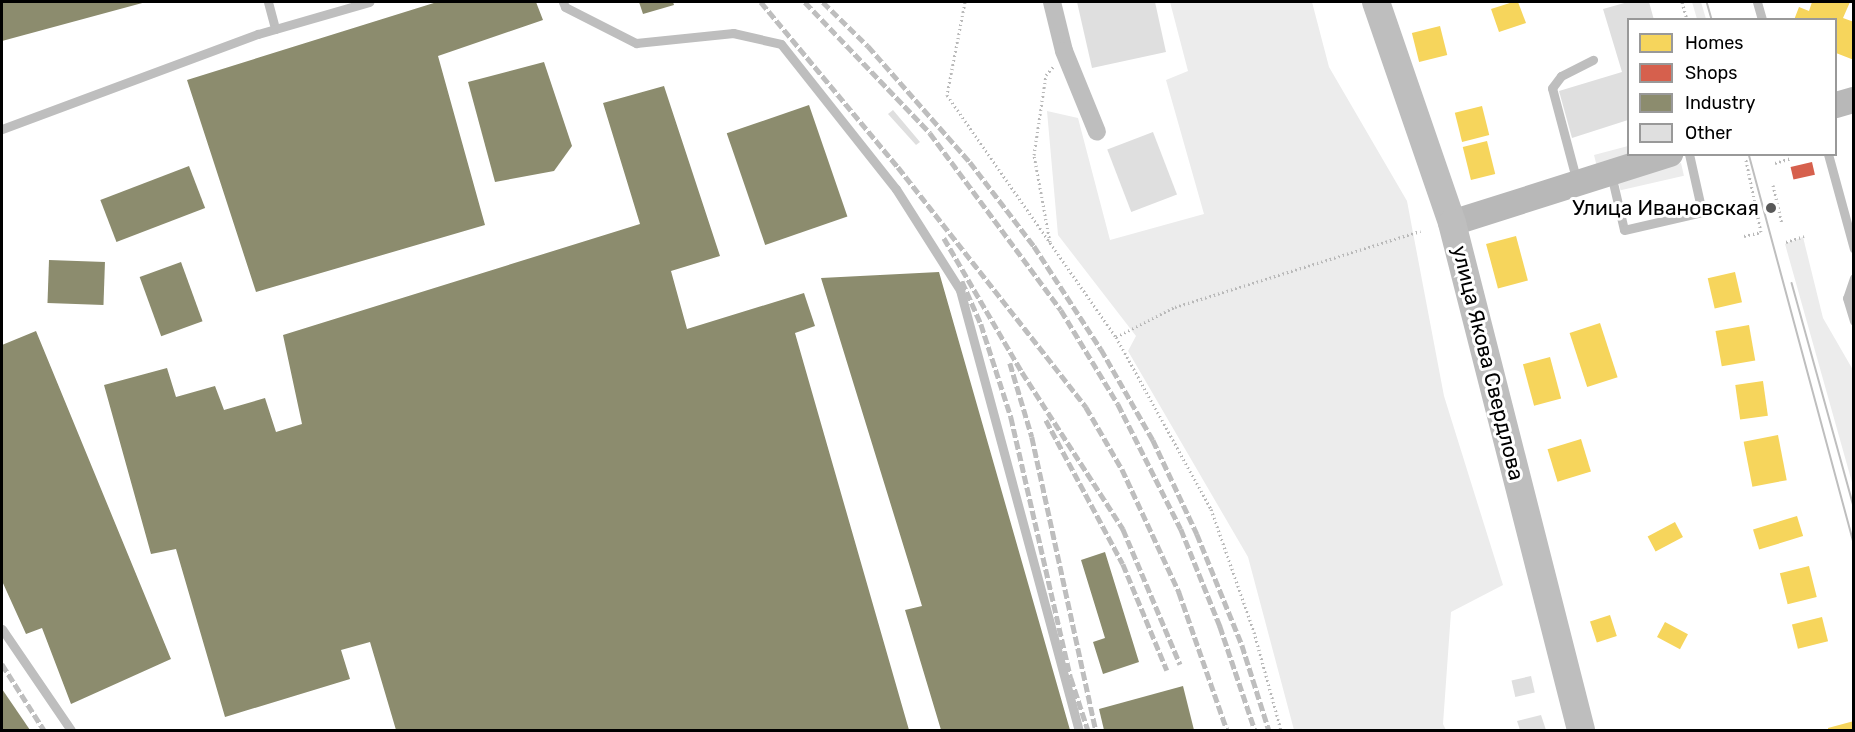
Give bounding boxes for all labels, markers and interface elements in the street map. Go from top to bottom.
legend [1627,18,1837,156]
text: Homes [1685,32,1743,54]
text: Shops [1685,62,1737,84]
text: Industry [1685,92,1755,114]
text: Other [1685,122,1732,144]
place label: Улица Ивановская [1572,195,1759,221]
marker: Улица Ивановская [1764,201,1778,215]
street label: улица Якова Свердлова [1447,243,1529,483]

